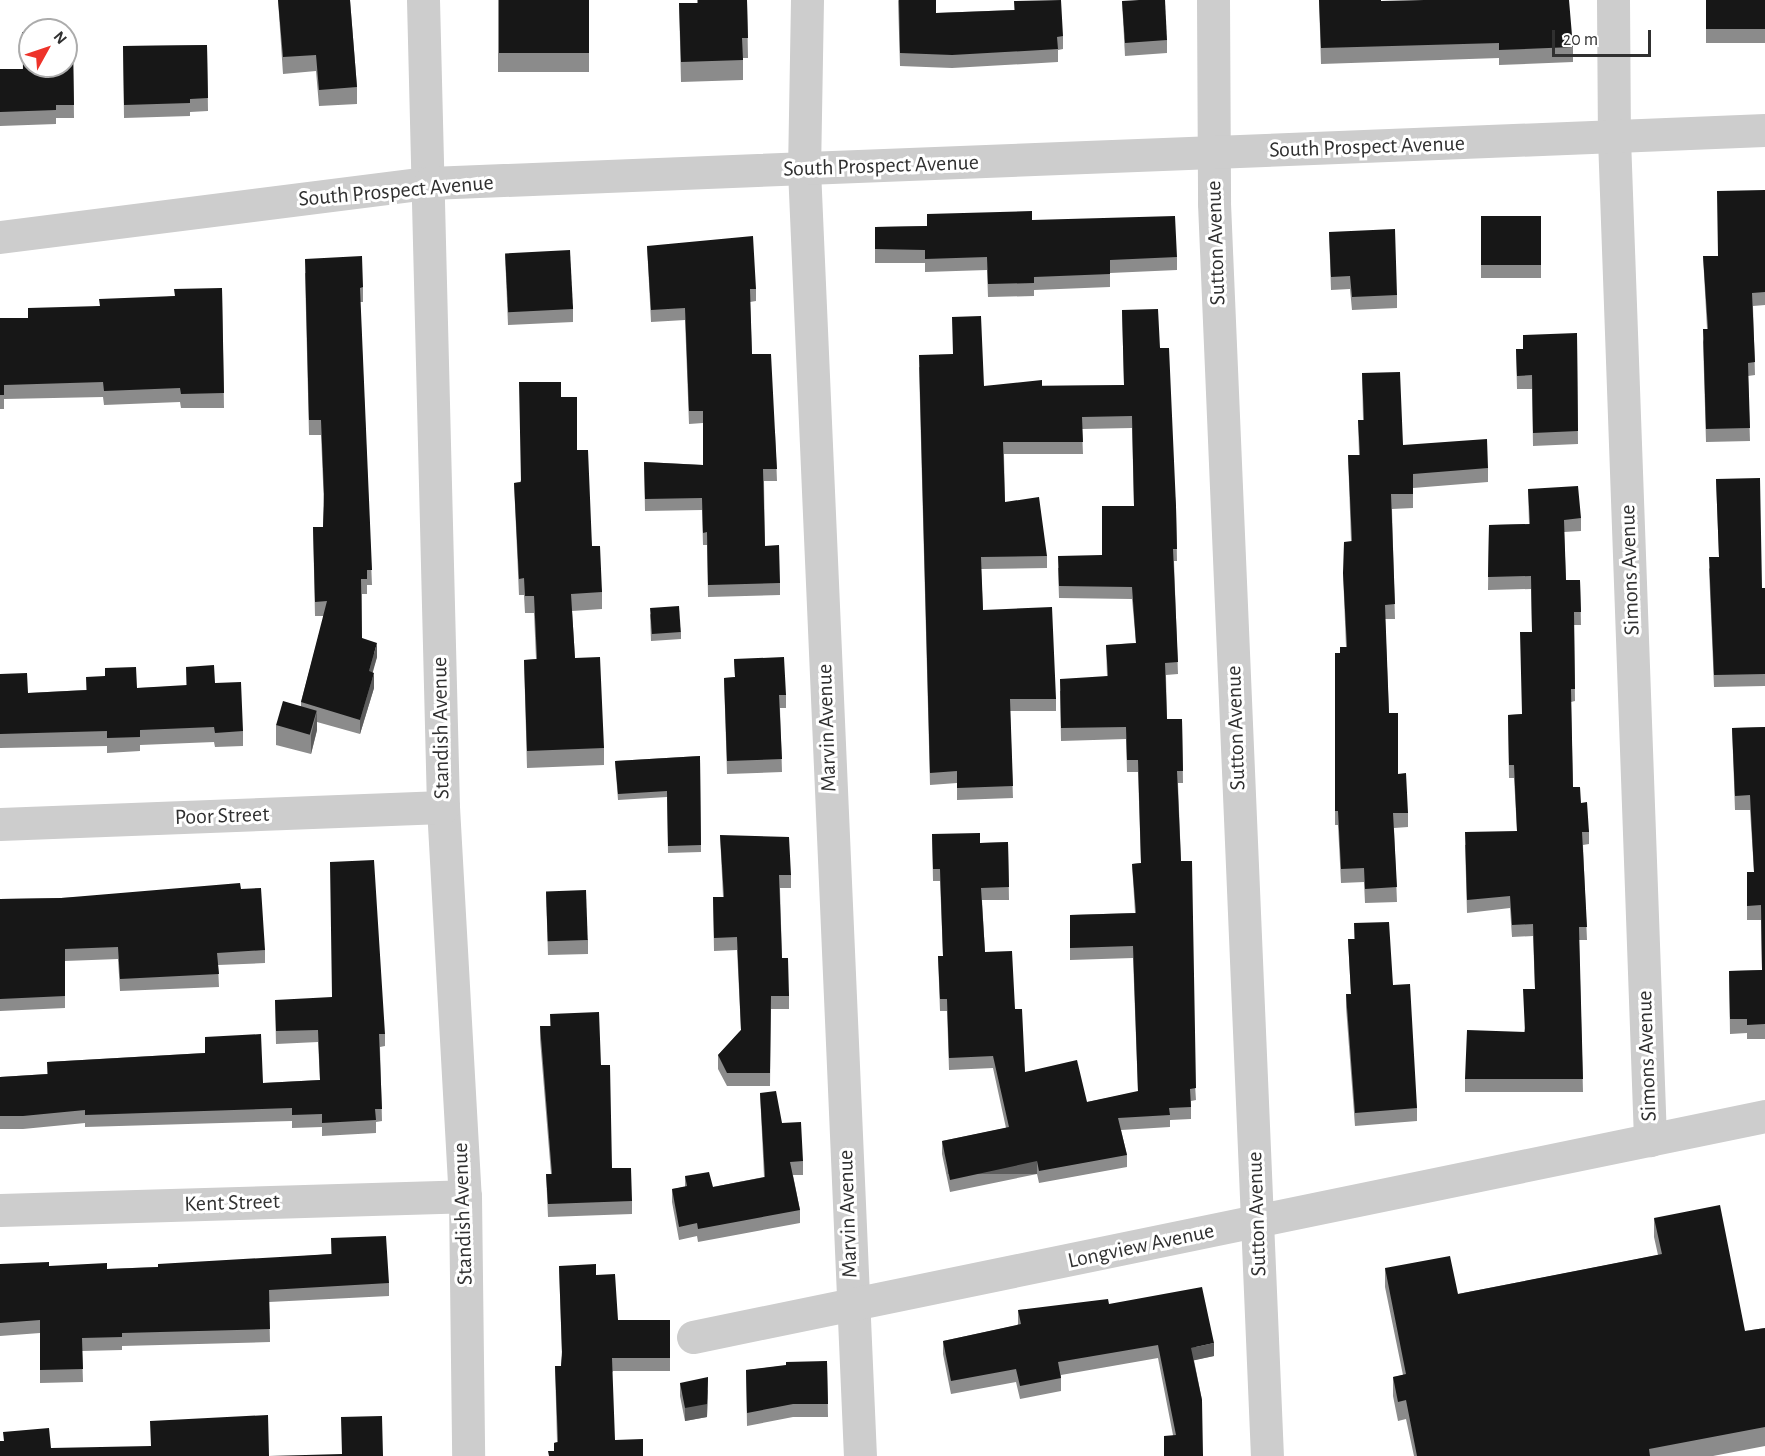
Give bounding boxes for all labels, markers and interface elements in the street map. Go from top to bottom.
north arrow [18,18,78,78]
scale bar [1555,18,1654,56]
text: N [51,28,70,47]
text: 20 m [1563,31,1598,49]
street label: South Prospect Avenue [1269,130,1465,164]
street label: South Prospect Avenue [783,149,979,183]
street label: South Prospect Avenue [297,169,495,213]
street label: Sutton Avenue [1201,180,1231,306]
street label: Simons Avenue [1615,504,1645,636]
street label: Standish Avenue [427,656,455,800]
street label: Marvin Avenue [812,663,842,793]
street label: Sutton Avenue [1221,665,1251,791]
street label: Poor Street [174,801,270,831]
street label: Simons Avenue [1632,990,1662,1122]
street label: Standish Avenue [447,1142,479,1286]
street label: Marvin Avenue [833,1149,863,1279]
street label: Sutton Avenue [1242,1151,1272,1277]
street label: Kent Street [184,1188,280,1218]
street label: Longview Avenue [1065,1218,1217,1274]

